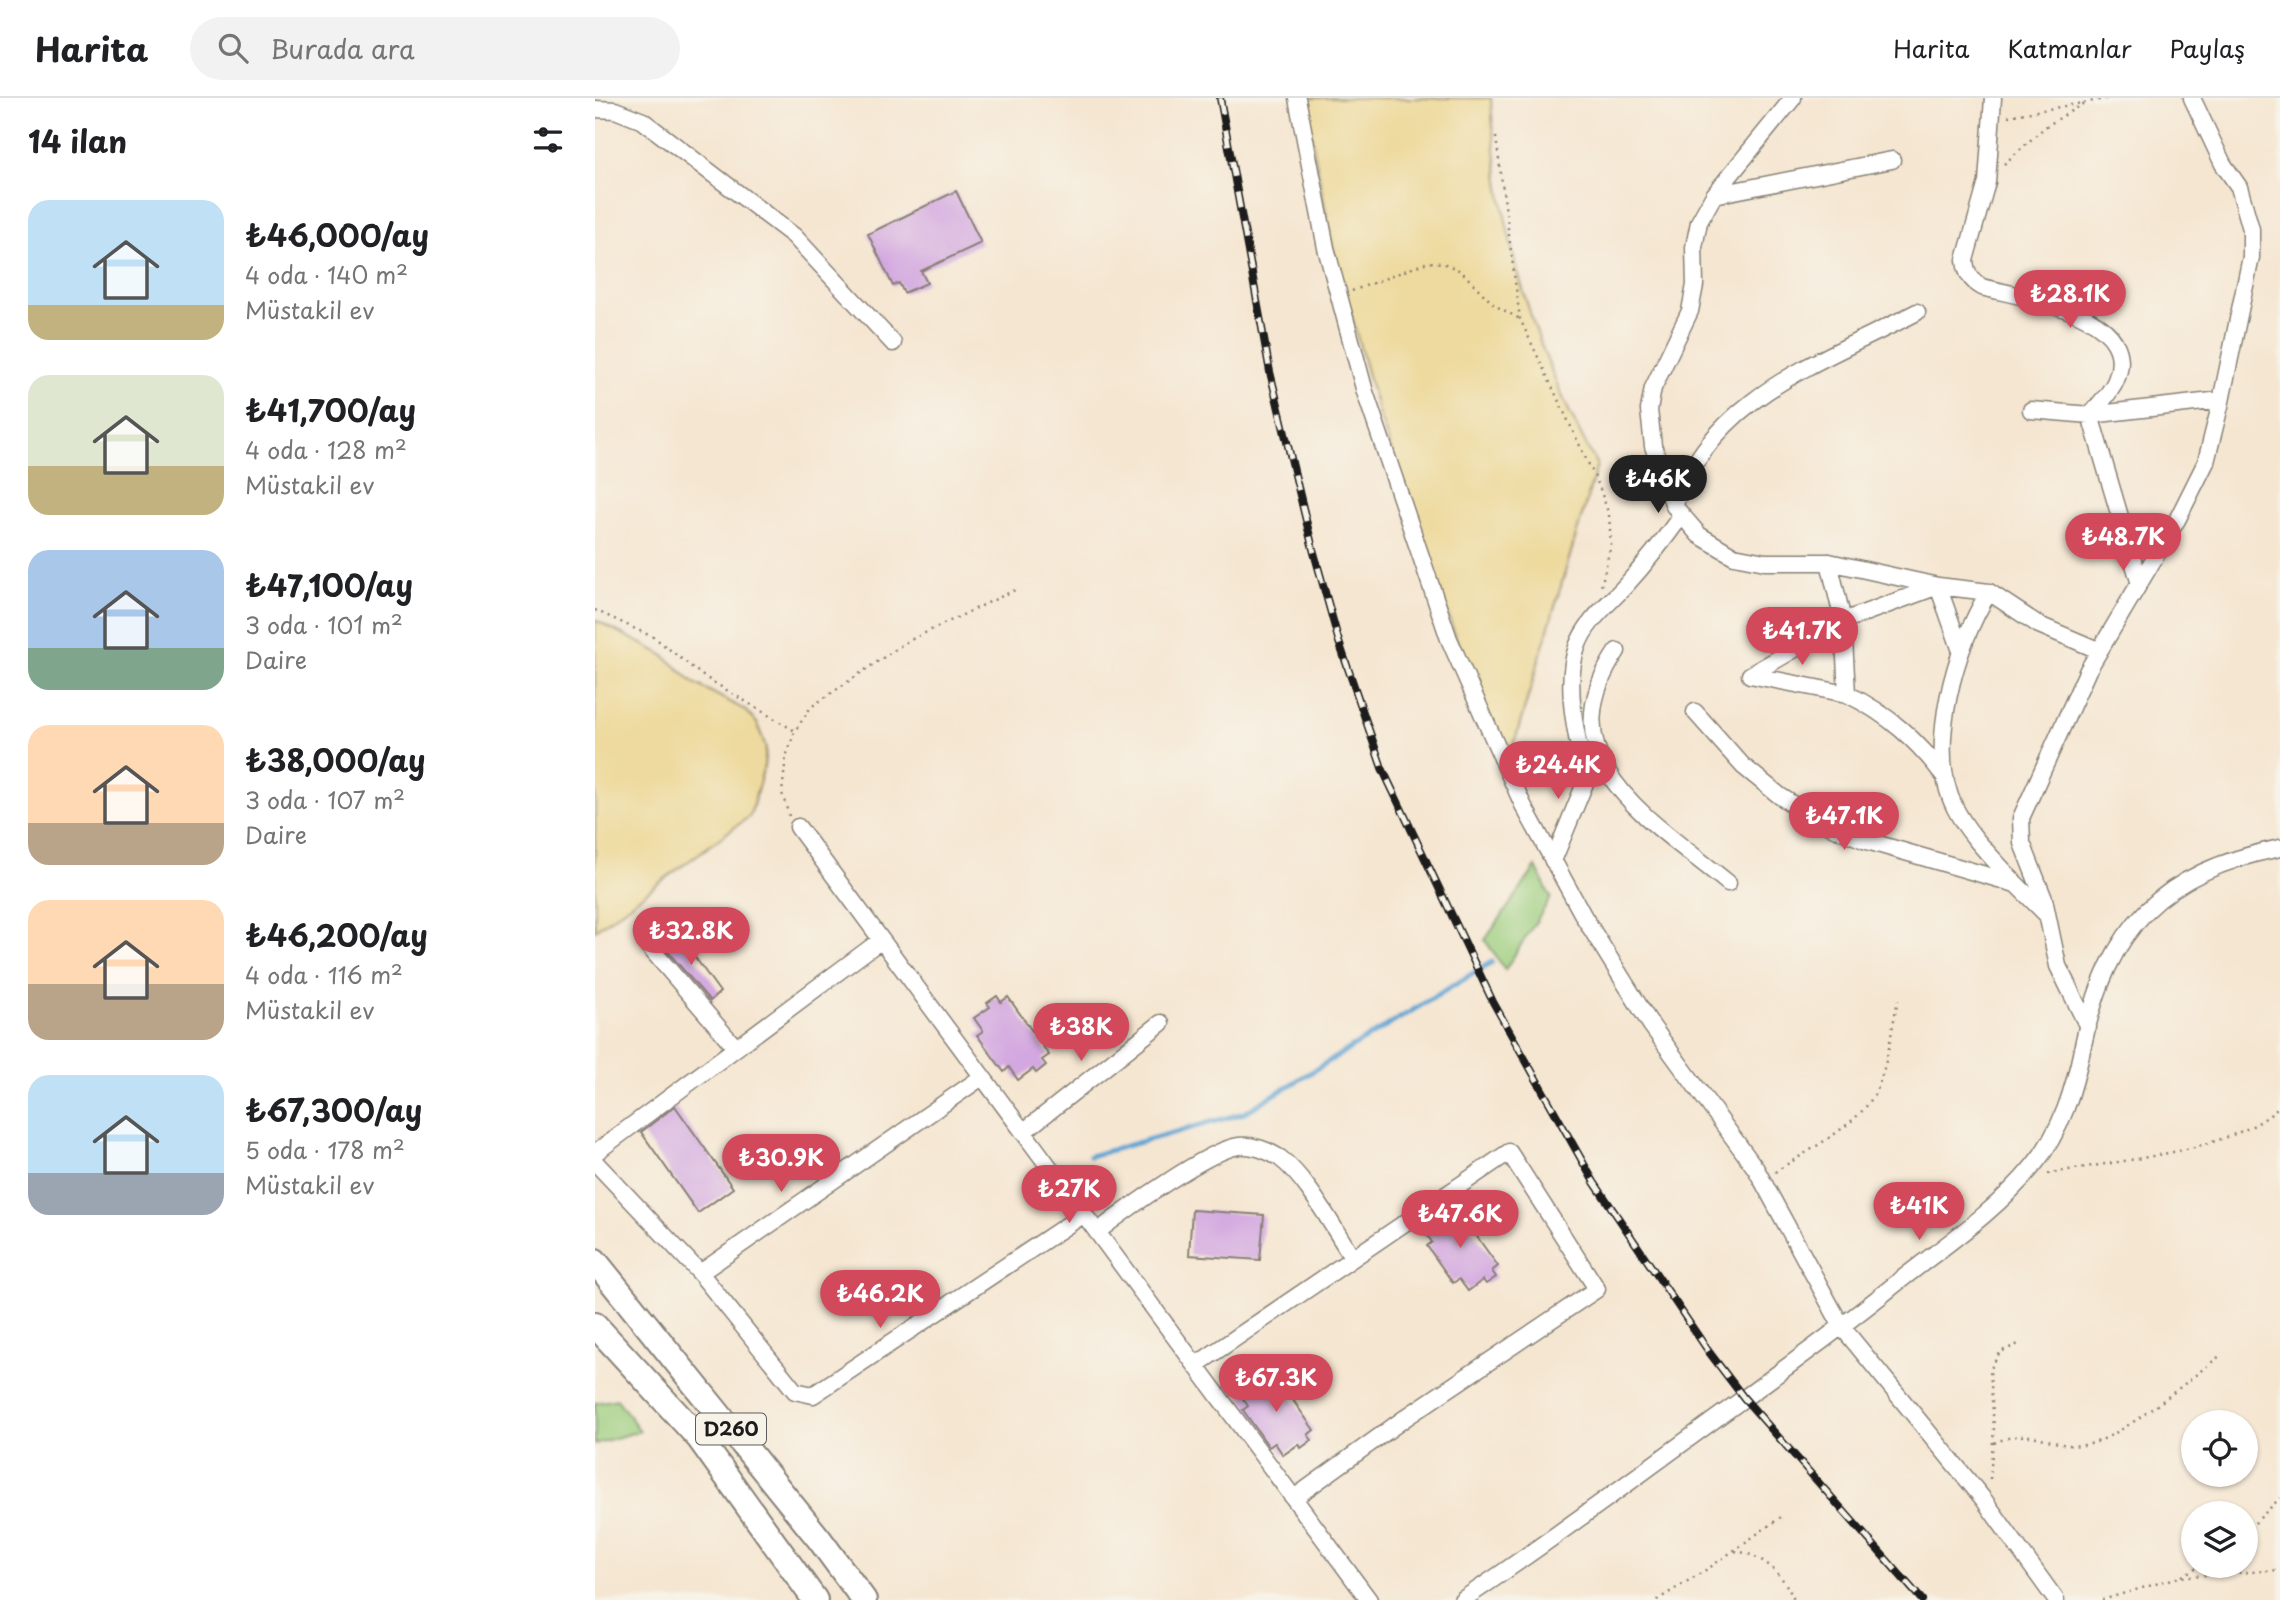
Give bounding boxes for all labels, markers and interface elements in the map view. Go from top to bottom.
search box [190,17,680,80]
text: Harita [35,23,148,73]
icon: search [214,29,252,67]
text: Burada ara [270,29,415,68]
text: Harita [1893,30,1970,66]
text: Katmanlar [2008,30,2132,66]
text: Paylaş [2170,30,2245,66]
text: 14 ilan [28,118,127,163]
icon: filters [529,121,567,159]
text: ₺46,000/ay [245,212,429,257]
icon: home [84,228,168,312]
text: 4 oda · 140 m² [245,257,408,292]
pin: ₺28.1K [2013,271,2127,330]
text: ₺28.1K [2030,275,2110,310]
text: Müstakil ev [245,292,374,327]
text: ₺41,700/ay [245,387,416,432]
icon: home [84,403,168,487]
text: 4 oda · 128 m² [245,432,407,467]
pin: ₺46K [1617,456,1699,515]
text: ₺46K [1625,460,1691,495]
text: Müstakil ev [245,467,374,502]
pin: ₺48.7K [2066,514,2180,573]
text: ₺48.7K [2081,518,2165,553]
text: ₺47,100/ay [245,562,413,607]
icon: home [84,578,168,662]
text: 3 oda · 101 m² [245,607,403,642]
pin: ₺41.7K [1745,608,1859,667]
text: ₺41.7K [1762,612,1842,647]
text: Daire [245,642,307,677]
text: ₺38,000/ay [245,737,426,782]
pin: ₺24.4K [1501,742,1615,801]
text: ₺24.4K [1515,746,1601,781]
icon: home [84,753,168,837]
text: 3 oda · 107 m² [245,782,405,817]
pin: ₺47.1K [1787,792,1901,852]
text: ₺47.1K [1805,797,1883,832]
text: Daire [245,817,307,852]
pin: ₺32.8K [634,908,748,967]
text: ₺46,200/ay [245,912,428,957]
text: ₺32.8K [649,912,733,947]
icon: home [84,928,168,1012]
text: 4 oda · 116 m² [245,957,403,992]
text: Müstakil ev [245,992,374,1027]
pin: ₺38K [1040,1004,1122,1063]
text: ₺38K [1049,1008,1113,1043]
text: ₺67,300/ay [245,1087,422,1132]
icon: home [84,1103,168,1187]
text: 5 oda · 178 m² [245,1132,405,1167]
pin: ₺30.9K [724,1134,838,1194]
text: ₺30.9K [738,1139,824,1174]
pin: ₺27K [1028,1166,1110,1225]
text: Müstakil ev [245,1167,374,1202]
text: ₺27K [1038,1170,1100,1205]
pin: ₺41K [1878,1182,1960,1242]
text: ₺41K [1889,1187,1949,1222]
pin: ₺47.6K [1403,1190,1517,1250]
text: ₺47.6K [1418,1195,1502,1230]
pin: ₺46.2K [823,1270,937,1330]
text: ₺46.2K [836,1275,924,1310]
pin: ₺67.3K [1219,1354,1333,1414]
text: ₺67.3K [1235,1359,1317,1394]
map controls [2181,1410,2258,1578]
button: locate [2181,1410,2258,1487]
road number: D260 [696,1414,766,1444]
button: layers [2181,1501,2258,1578]

